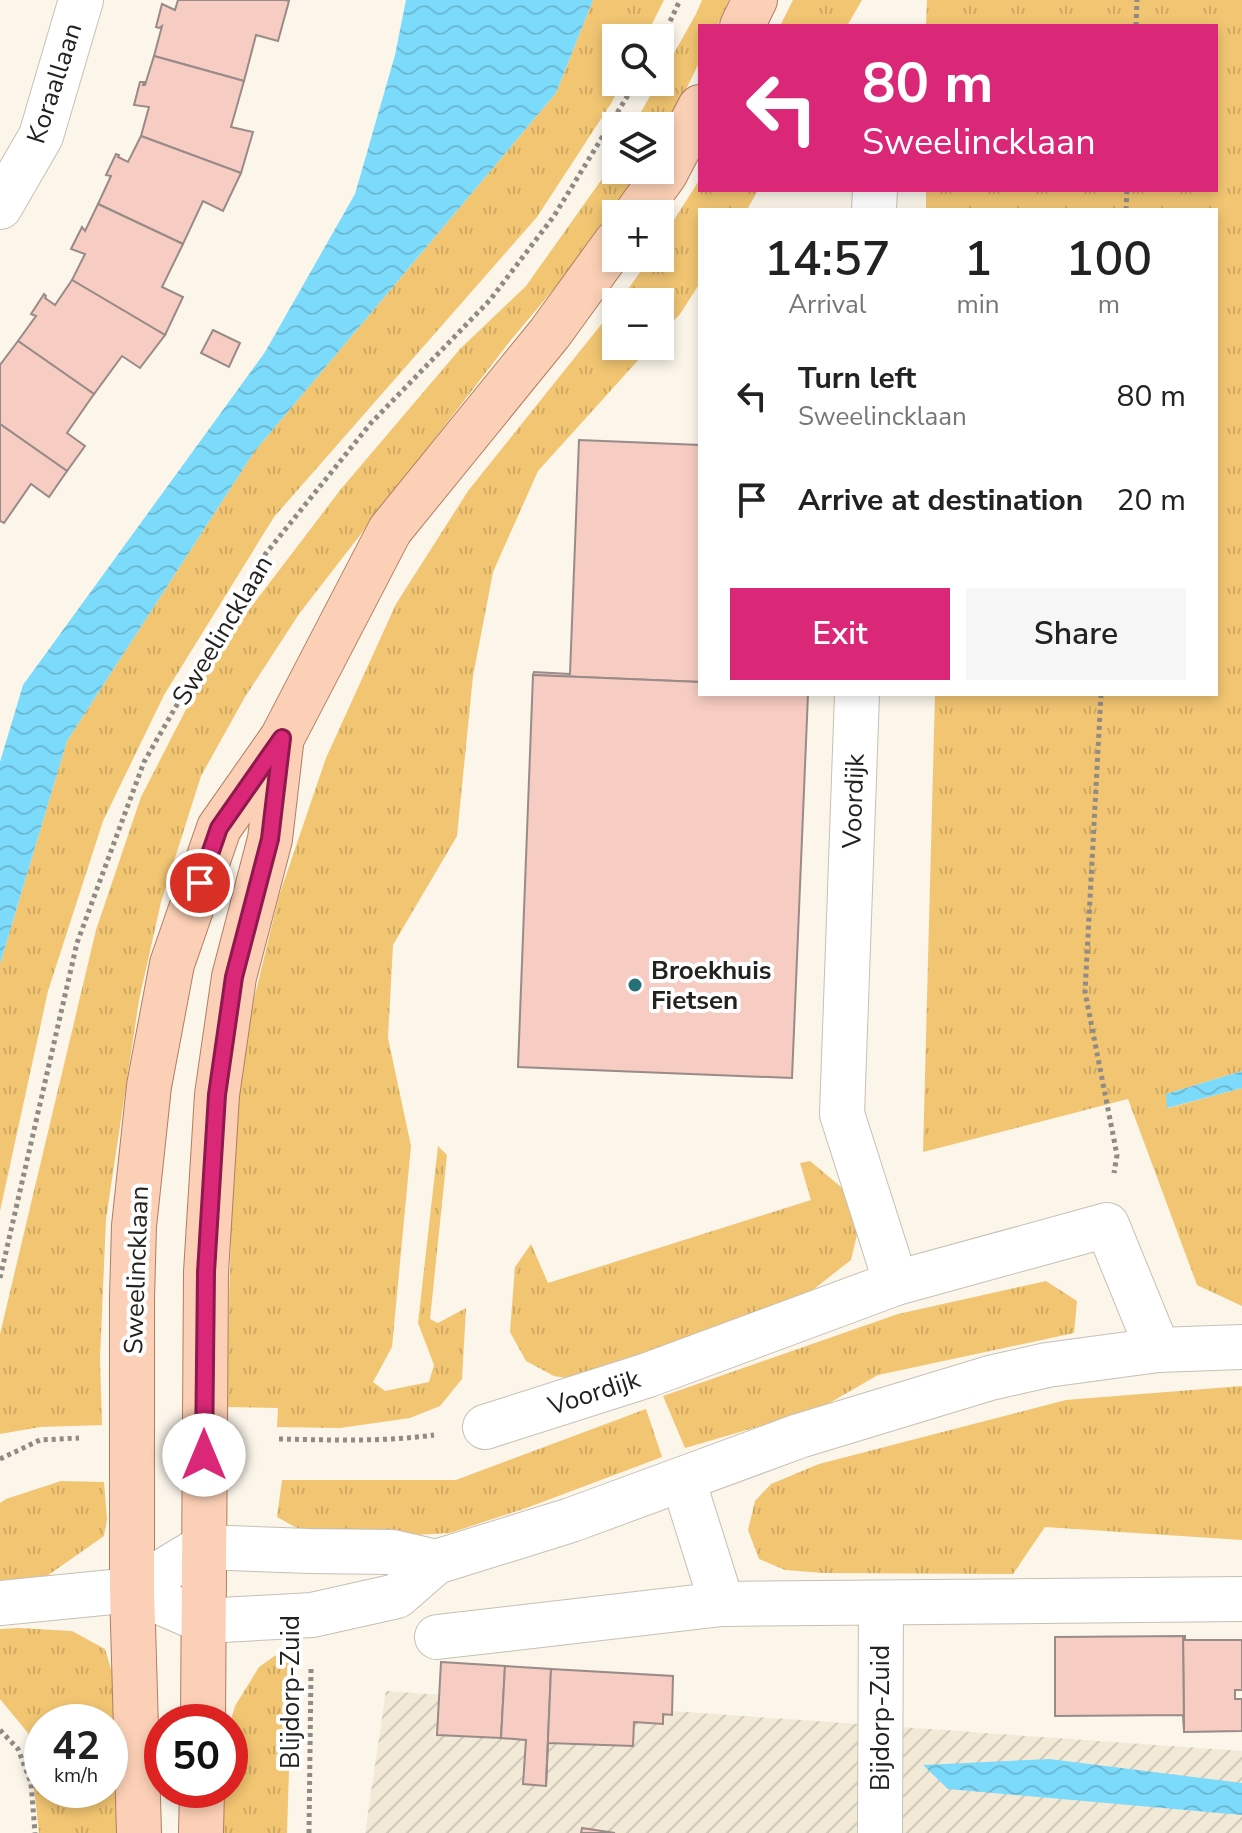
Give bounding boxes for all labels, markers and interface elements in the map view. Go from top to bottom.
street label: Koraallaan [19,18,90,148]
map controls [602,24,674,360]
button: search [602,24,674,96]
text: 80 m [862,45,993,122]
icon: left [730,56,834,160]
button: layers [602,112,674,184]
text: Sweelincklaan [862,118,1096,167]
button: + [602,200,674,272]
text: 14:57 [764,226,891,292]
text: 1 [964,226,992,292]
text: 100 [1066,226,1152,292]
text: Arrival [788,287,866,322]
text: min [957,287,1000,322]
text: m [1098,287,1120,322]
button: − [602,288,674,360]
text: Turn left [798,358,916,399]
icon: left [730,374,774,418]
text: 80 m [1117,376,1186,417]
text: Sweelincklaan [798,399,967,434]
icon: arrive [730,478,774,522]
text: Arrive at destination [798,480,1083,521]
text: 20 m [1117,480,1186,521]
street label: Sweelincklaan [164,549,281,712]
button: Exit [730,588,950,680]
button: Share [966,588,1186,680]
street label: Voordijk [834,752,873,850]
pin [166,849,234,917]
icon: arrive [178,861,222,905]
place label: Broekhuis Fietsen [651,953,771,1018]
marker: Broekhuis Fietsen [626,976,644,994]
street label: Sweelincklaan [116,1185,157,1355]
street label: Voordijk [543,1361,646,1424]
position arrow [162,1413,246,1497]
street label: Blijdorp-Zuid [273,1615,308,1769]
street label: Bijdorp-Zuid [863,1645,898,1791]
speed limit sign: 50 [144,1704,248,1808]
text: 42 [52,1719,100,1773]
text: km/h [54,1762,98,1789]

